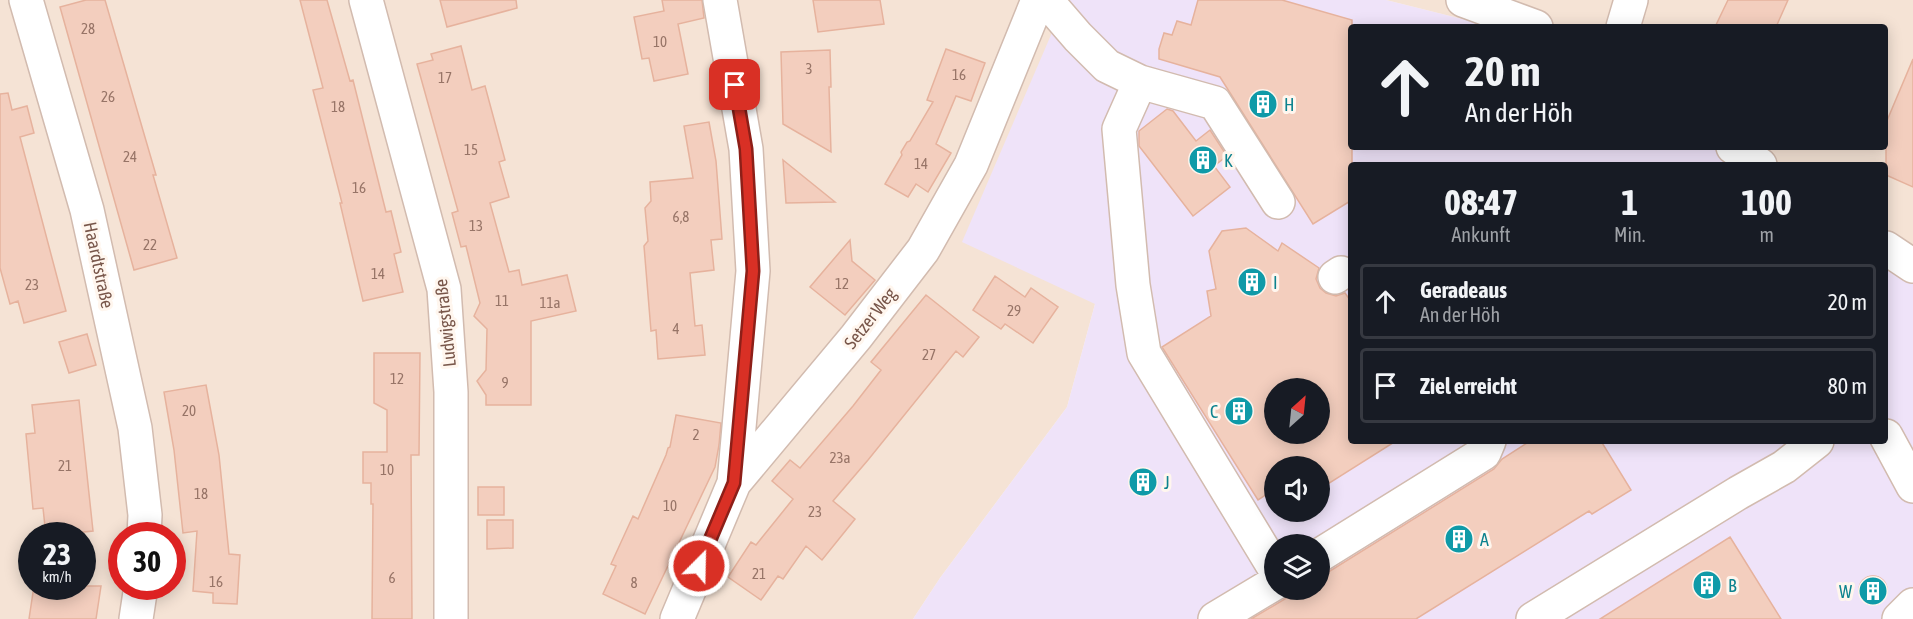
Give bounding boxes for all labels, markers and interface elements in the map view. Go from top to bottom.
house number: 28 [81,20,95,37]
house number: 10 [653,33,667,50]
text: 20 m [1465,47,1540,95]
icon: ahead [1366,48,1444,126]
pin [709,59,760,110]
house number: 3 [805,60,813,77]
house number: 16 [952,66,966,83]
icon: arrive [718,68,751,101]
house number: 17 [438,69,452,86]
house number: 26 [101,88,115,105]
building icon: H [1247,88,1279,120]
place label: H [1284,94,1294,115]
text: An der Höh [1465,97,1573,128]
house number: 18 [331,98,345,115]
house number: 15 [464,141,478,158]
building icon: K [1187,144,1219,176]
house number: 24 [123,148,137,165]
place label: K [1224,150,1233,171]
house number: 14 [914,155,928,172]
house number: 16 [352,179,366,196]
text: 08:47 [1444,181,1518,223]
text: 1 [1621,181,1638,223]
text: 100 [1741,181,1792,223]
house number: 6,8 [673,208,689,225]
house number: 13 [469,217,483,234]
street label: Haardtstraße [80,220,118,310]
text: Ankunft [1452,223,1510,246]
text: Min. [1614,223,1645,246]
text: m [1759,223,1774,246]
house number: 22 [143,236,157,253]
house number: 14 [371,265,385,282]
building icon: I [1236,266,1268,298]
place label: I [1273,272,1278,293]
house number: 12 [835,275,849,292]
house number: 23 [25,276,39,293]
text: Geradeaus [1420,277,1507,303]
street label: Ludwigstraße [430,278,460,368]
street label: Setzer Weg [840,283,900,353]
icon: ahead [1369,285,1402,318]
text: 20 m [1827,289,1867,315]
house number: 11 [495,292,509,309]
house number: 11a [539,294,561,311]
house number: 29 [1007,302,1021,319]
text: An der Höh [1420,303,1500,326]
house number: 4 [672,320,680,337]
house number: 27 [922,346,936,363]
icon: arrive [1369,369,1402,402]
house number: 12 [390,370,404,387]
text: Ziel erreicht [1420,373,1517,399]
text: 80 m [1827,373,1867,399]
house number: 9 [501,374,509,391]
north arrow [1264,378,1330,444]
map controls [1264,378,1330,600]
building icon: C [1223,395,1255,427]
place label: C [1210,401,1218,422]
house number: 20 [182,402,196,419]
house number: 2 [692,426,700,443]
house number: 23a [829,449,851,466]
button: sound [1264,456,1330,522]
house number: 21 [58,457,72,474]
house number: 10 [380,461,394,478]
building icon: J [1127,466,1159,498]
place label: J [1164,472,1170,493]
house number: 18 [194,485,208,502]
house number: 10 [663,497,677,514]
house number: 23 [808,503,822,520]
speed limit sign: 30 [108,522,186,600]
building icon: A [1443,523,1475,555]
place label: A [1480,529,1489,550]
position arrow [667,534,731,598]
button: layers [1264,534,1330,600]
text: 23 [43,537,71,571]
house number: 21 [752,565,766,582]
text: km/h [42,568,72,585]
house number: 6 [388,569,396,586]
building icon: B [1691,569,1723,601]
house number: 16 [209,573,223,590]
house number: 8 [630,574,638,591]
place label: B [1728,575,1737,596]
building icon: W [1857,575,1889,607]
place label: W [1839,581,1852,602]

